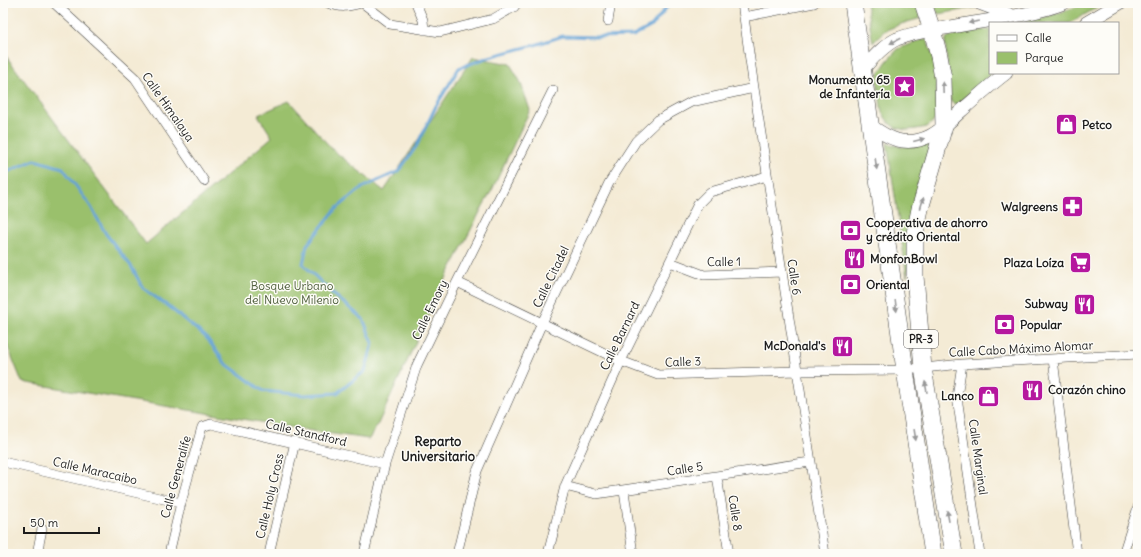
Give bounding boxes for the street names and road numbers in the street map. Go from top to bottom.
street label: Calle Himalaya [139,69,198,144]
street label: Calle Citadel [529,243,572,310]
street label: Calle 1 [707,254,741,269]
street label: Calle 6 [784,258,805,296]
street label: Calle Emory [408,277,451,342]
street label: Calle Barnard [596,299,643,373]
road number: PR-3 [904,330,938,348]
street label: Calle Cabo Máximo Alomar [948,337,1094,360]
street label: Calle 3 [665,353,701,370]
street label: Calle Standford [264,416,348,449]
street label: Calle Marginal [966,418,991,496]
street label: Calle Generalife [157,434,194,520]
street label: Calle Holy Cross [252,452,287,540]
street label: Calle Maracaibo [51,453,139,488]
street label: Calle 5 [666,458,704,479]
street label: Calle 8 [725,494,746,532]

